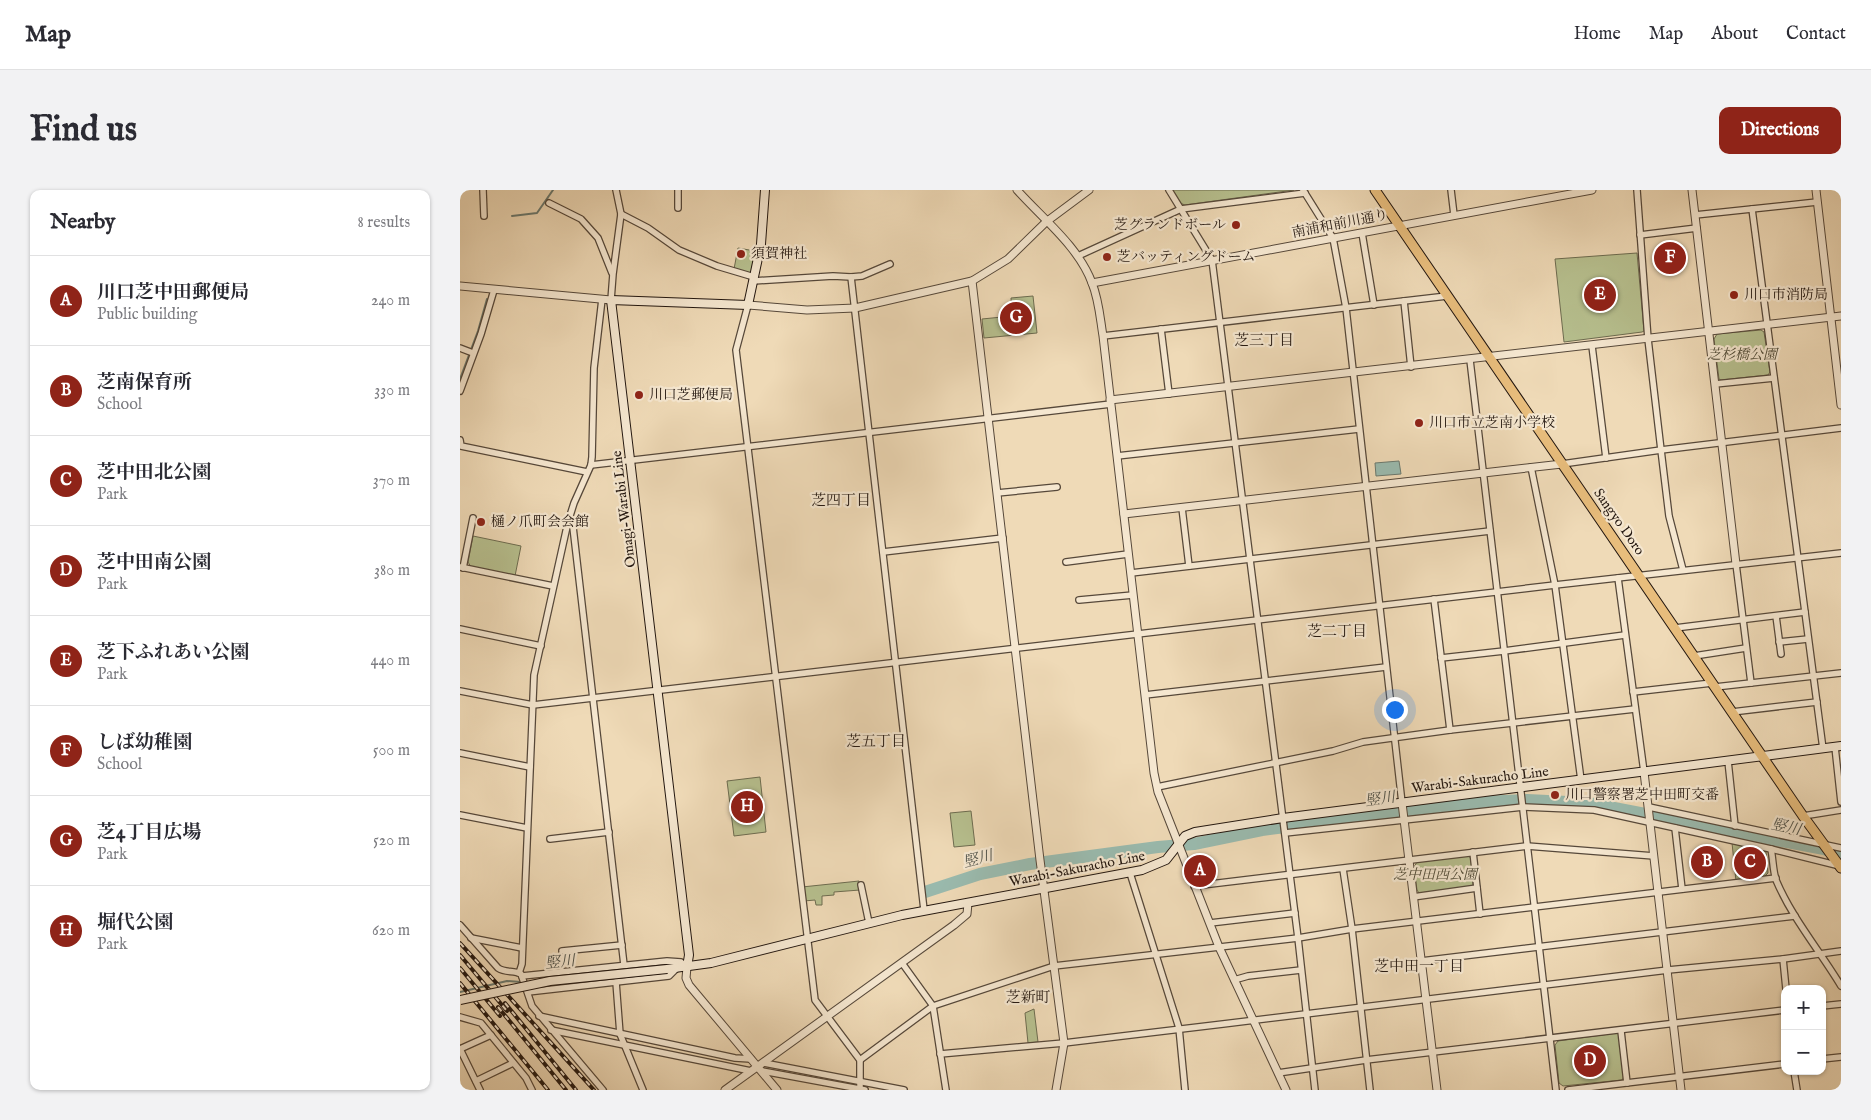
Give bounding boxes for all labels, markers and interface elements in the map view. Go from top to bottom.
text: Map [25,19,71,50]
text: Home [1574,23,1621,46]
text: Map [1649,23,1683,46]
text: About [1711,23,1758,46]
text: Contact [1786,23,1846,46]
button: Directions [1719,107,1841,154]
text: Find us [30,108,137,153]
street label: 南浦和前川通り [1290,206,1390,242]
text: Nearby [50,209,115,236]
text: 8 results [358,213,410,233]
place label: 芝グランドボール [1114,216,1226,234]
marker: 芝グランドボール [1230,219,1242,231]
pin: F [1654,239,1686,277]
place label: 須賀神社 [751,245,807,263]
marker: 須賀神社 [735,248,747,260]
place label: 芝バッティングドーム [1117,248,1256,266]
marker: 芝バッティングドーム [1101,251,1113,263]
pin: E [1584,276,1616,314]
text: 川口芝中田郵便局 [97,281,249,305]
place label: 川口市消防局 [1744,286,1828,304]
marker: 川口市消防局 [1728,289,1740,301]
text: A [61,291,71,311]
text: 240 m [371,291,410,311]
pin: G [1000,299,1032,337]
text: Public building [97,305,197,325]
district label: 芝三丁目 [1234,331,1294,350]
park label: 芝杉橋公園 [1707,346,1779,364]
text: 芝南保育所 [97,371,192,395]
text: B [61,381,71,401]
text: 330 m [374,381,410,401]
place label: 川口芝郵便局 [649,386,733,404]
marker: 川口芝郵便局 [633,389,645,401]
text: School [97,395,142,415]
place label: 川口市立芝南小学校 [1429,414,1555,432]
marker: 川口市立芝南小学校 [1413,417,1425,429]
street label: Omagi-Warabi Line [608,449,640,569]
text: 芝中田北公園 [97,461,211,485]
text: C [60,471,72,491]
text: 370 m [373,471,410,491]
text: Park [97,485,127,505]
street label: Sangyo Doro [1589,485,1649,559]
district label: 芝四丁目 [811,491,871,510]
place label: 樋ノ爪町会会館 [491,513,589,531]
marker: 樋ノ爪町会会館 [475,516,487,528]
text: 芝中田南公園 [97,551,211,575]
text: D [60,561,72,581]
text: 380 m [374,561,410,581]
text: Park [97,575,127,595]
district label: 芝二丁目 [1307,622,1367,641]
text: 芝下ふれあい公園 [97,641,249,665]
text: E [60,651,72,671]
text: 440 m [371,651,410,671]
text: Park [97,665,127,685]
your location [1382,697,1408,723]
text: しば幼稚園 [97,731,192,755]
district label: 芝五丁目 [846,732,906,751]
text: F [61,741,71,761]
text: 500 m [373,741,410,761]
text: School [97,755,142,775]
street label: Warabi-Sakuracho Line [1410,763,1550,797]
place label: 川口警察署芝中田町交番 [1565,786,1719,804]
water label: 竪川 [1364,787,1398,810]
pin: H [731,788,763,826]
marker: 川口警察署芝中田町交番 [1549,789,1561,801]
water label: 竪川 [1769,815,1805,840]
text: 芝4丁目広場 [97,821,201,845]
text: G [60,831,72,851]
text: 520 m [373,831,410,851]
pin: B [1691,843,1723,881]
pin: C [1734,844,1766,882]
text: Park [97,845,127,865]
water label: 竪川 [961,846,997,872]
street label: Warabi-Sakuracho Line [1007,847,1147,891]
pin: A [1184,852,1216,890]
park label: 芝中田西公園 [1393,866,1479,884]
text: 堀代公園 [97,911,173,935]
text: H [59,921,73,941]
text: 620 m [372,921,410,941]
text: Park [97,935,127,955]
water label: 竪川 [544,951,578,973]
district label: 芝中田一丁目 [1374,957,1464,976]
map controls [1781,985,1826,1075]
button: + [1781,985,1826,1030]
district label: 芝新町 [1005,988,1051,1007]
button: − [1781,1030,1826,1075]
pin: D [1574,1042,1606,1080]

